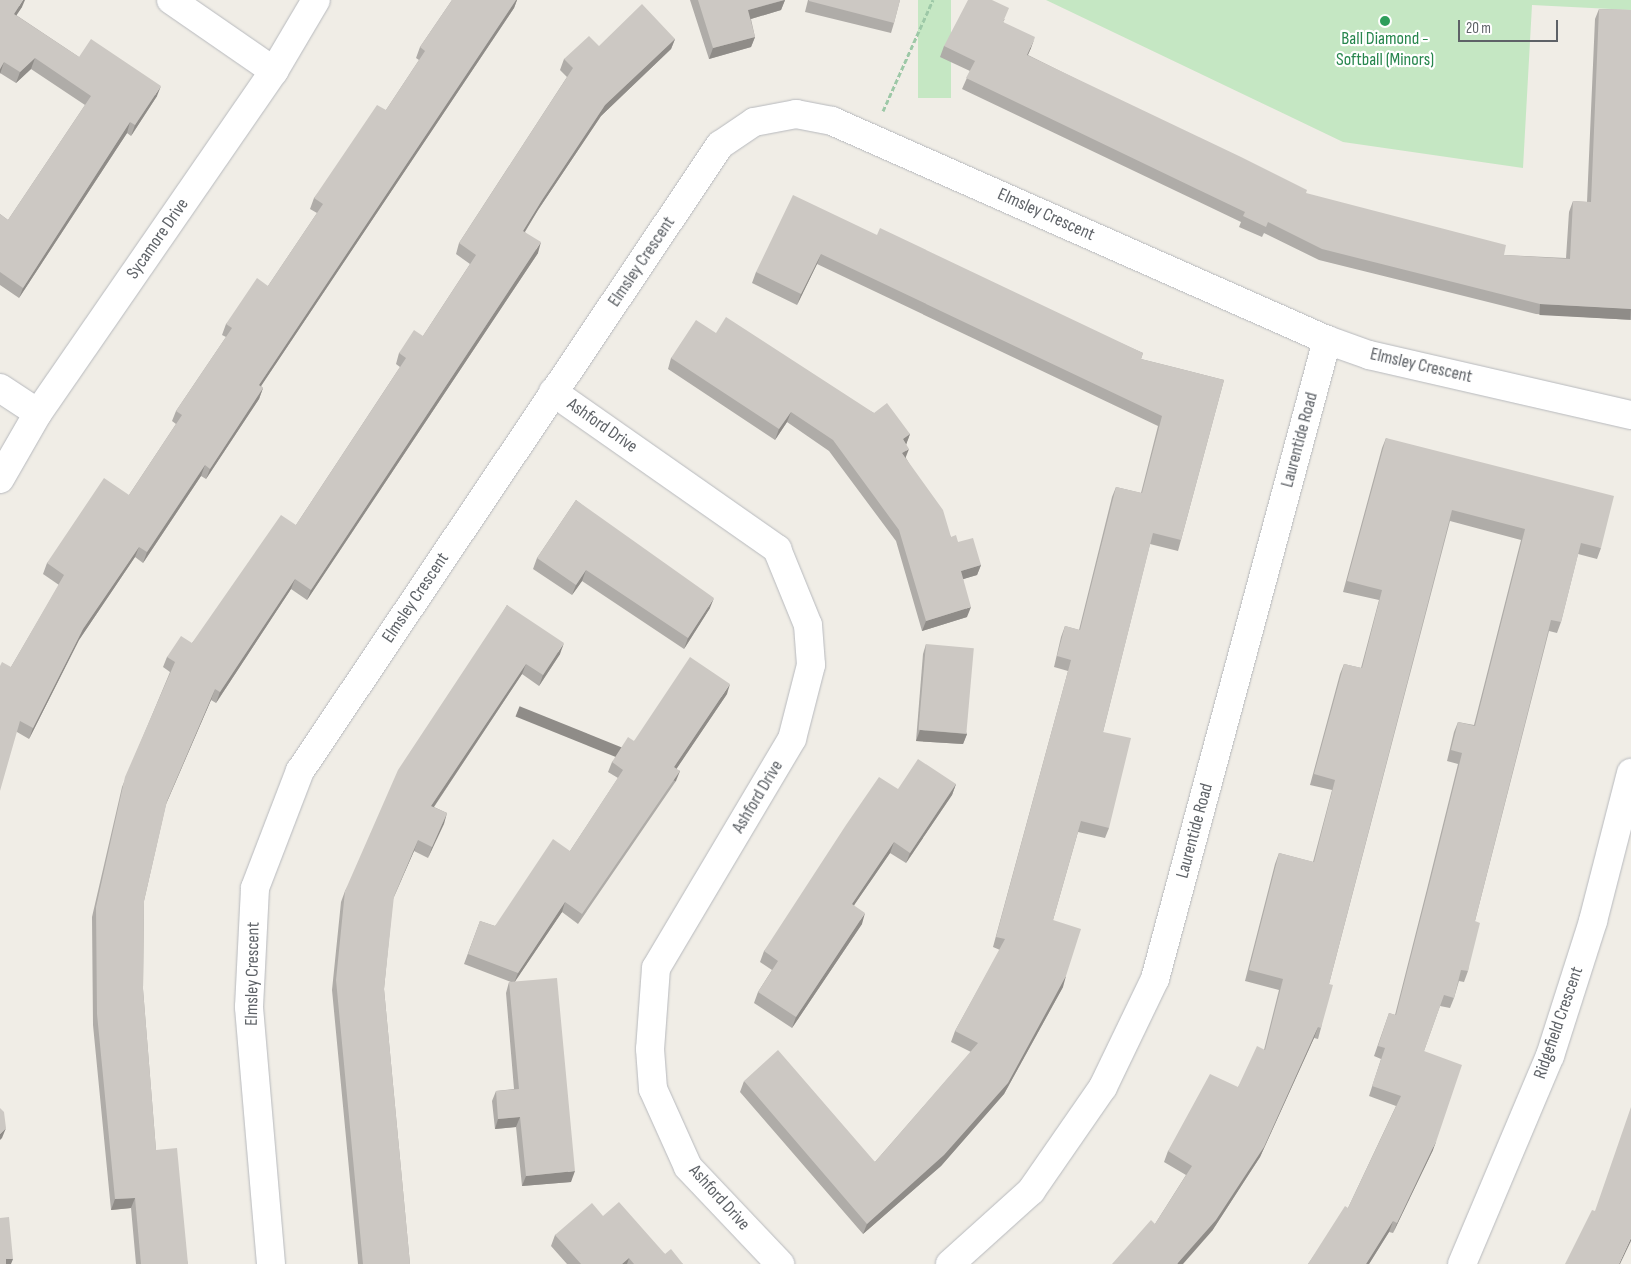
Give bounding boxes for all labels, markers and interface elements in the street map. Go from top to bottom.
scale bar [1461,10,1561,42]
marker: Ball Diamond - Softball (Minors) [1379,15,1391,27]
text: 20 m [1466,19,1491,38]
place label: Ball Diamond - Softball (Minors) [1336,29,1434,72]
street label: Elmsley Crescent [994,184,1098,246]
street label: Sycamore Drive [122,194,194,284]
street label: Elmsley Crescent [604,213,680,311]
street label: Elmsley Crescent [1368,344,1474,388]
street label: Laurentide Road [1277,390,1323,490]
street label: Ashford Drive [563,394,641,458]
street label: Elmsley Crescent [378,549,454,647]
street label: Ashford Drive [728,757,788,837]
street label: Laurentide Road [1172,781,1218,881]
street label: Elmsley Crescent [241,922,265,1026]
street label: Ridgefield Crescent [1530,964,1588,1082]
street label: Ashford Drive [684,1161,754,1235]

